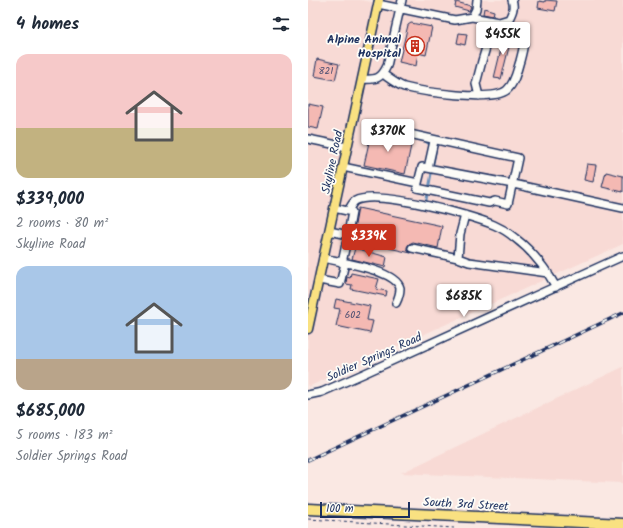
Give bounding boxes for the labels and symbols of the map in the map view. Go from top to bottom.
pin: $455K [475,22,531,56]
place label: Alpine Animal Hospital [327,30,402,63]
building icon: Alpine Animal Hospital [404,35,426,57]
house number: 821 [319,63,333,79]
pin: $370K [360,119,416,153]
street label: Skyline Road [317,128,349,195]
pin: $339K [341,224,397,258]
pin: $685K [436,284,492,318]
house number: 602 [345,307,361,323]
street label: Soldier Springs Road [323,327,426,387]
street label: South 3rd Street [423,493,510,516]
scale bar [320,500,410,519]

